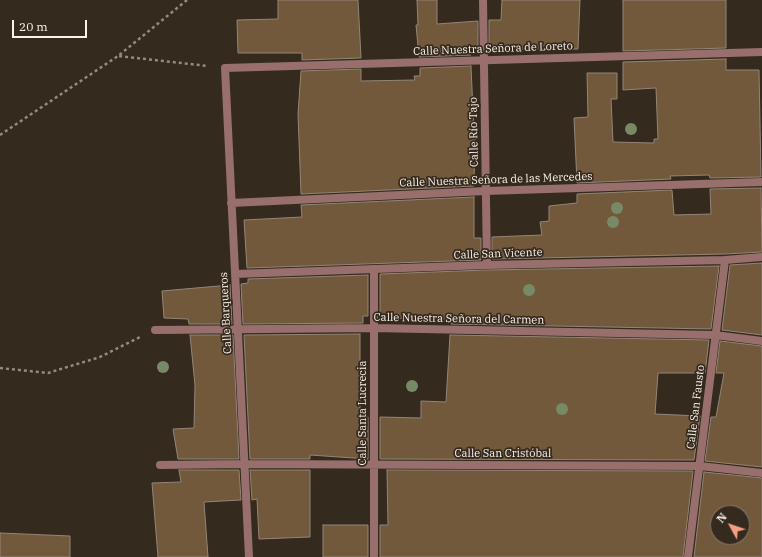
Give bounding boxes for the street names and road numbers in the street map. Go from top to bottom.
street label: Calle Nuestra Señora de Loreto [413,40,573,58]
street label: Calle Río Tajo [467,97,481,167]
street label: Calle Nuestra Señora de las Mercedes [399,170,593,190]
street label: Calle San Vicente [453,246,543,262]
street label: Calle Barqueros [217,272,235,354]
street label: Calle Nuestra Señora del Carmen [374,311,544,327]
street label: Calle Santa Lucrecia [356,361,370,465]
street label: Calle San Fausto [684,364,708,450]
street label: Calle San Cristóbal [455,447,551,461]

